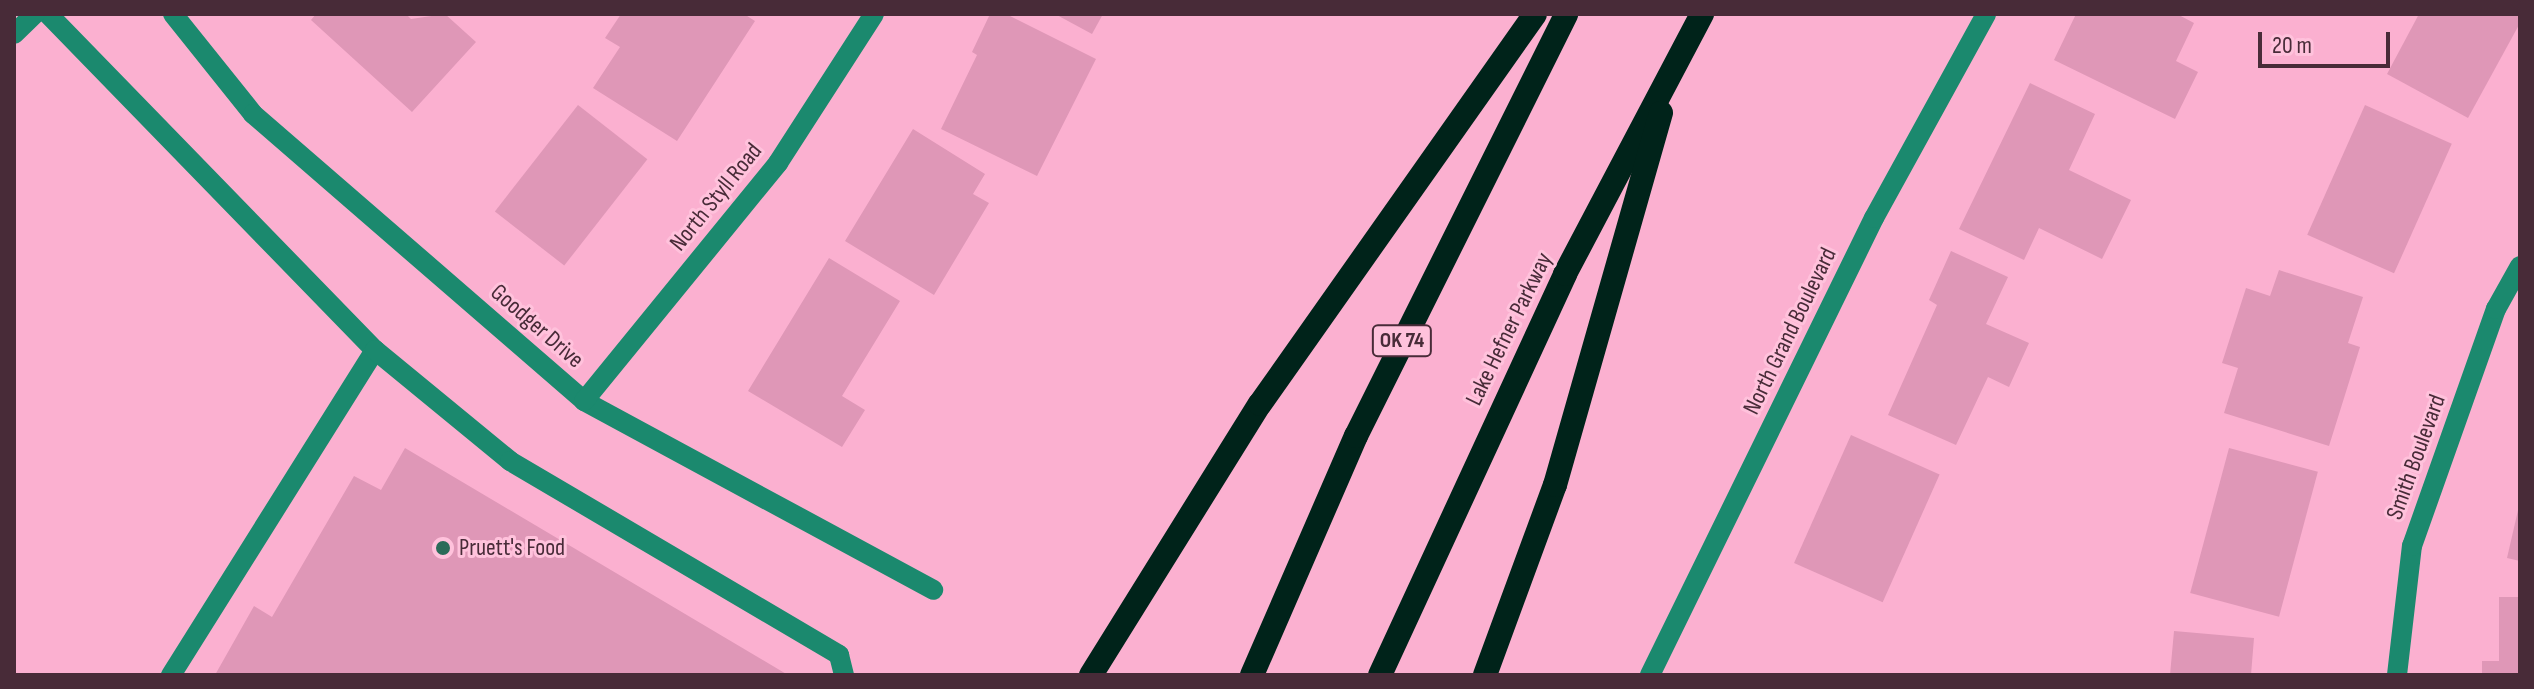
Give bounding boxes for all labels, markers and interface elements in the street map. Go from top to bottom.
scale bar [2262,16,2394,66]
text: 20 m [2272,31,2312,60]
street label: North Styll Road [664,137,768,257]
street label: North Grand Boulevard [1737,243,1843,419]
street label: Lake Hefner Parkway [1460,248,1558,410]
street label: Goodger Drive [485,278,589,374]
road number: OK 74 [1370,323,1434,359]
street label: Smith Boulevard [2380,391,2452,523]
place label: Pruett's Food [459,534,565,562]
marker: Pruett's Food [434,539,452,557]

